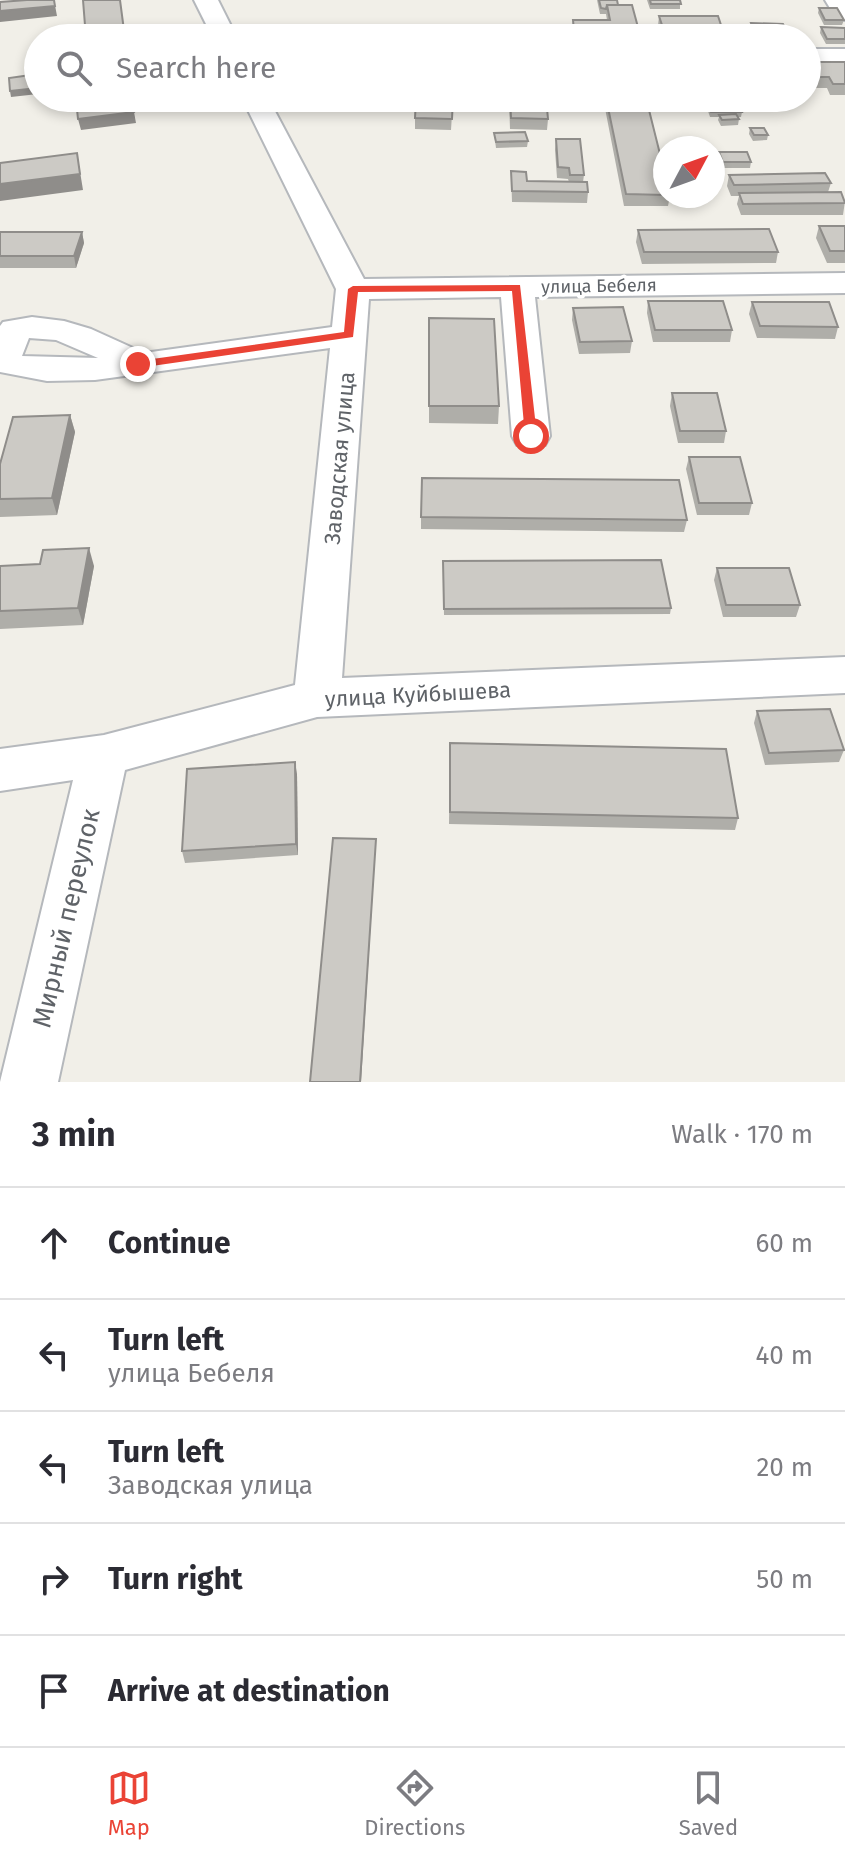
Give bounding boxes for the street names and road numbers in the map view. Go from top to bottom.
street label: улица Бебеля [541,274,657,298]
street label: Заводская улица [318,370,361,546]
street label: улица Куйбышева [324,676,512,713]
street label: Мирный переулок [26,805,107,1030]

